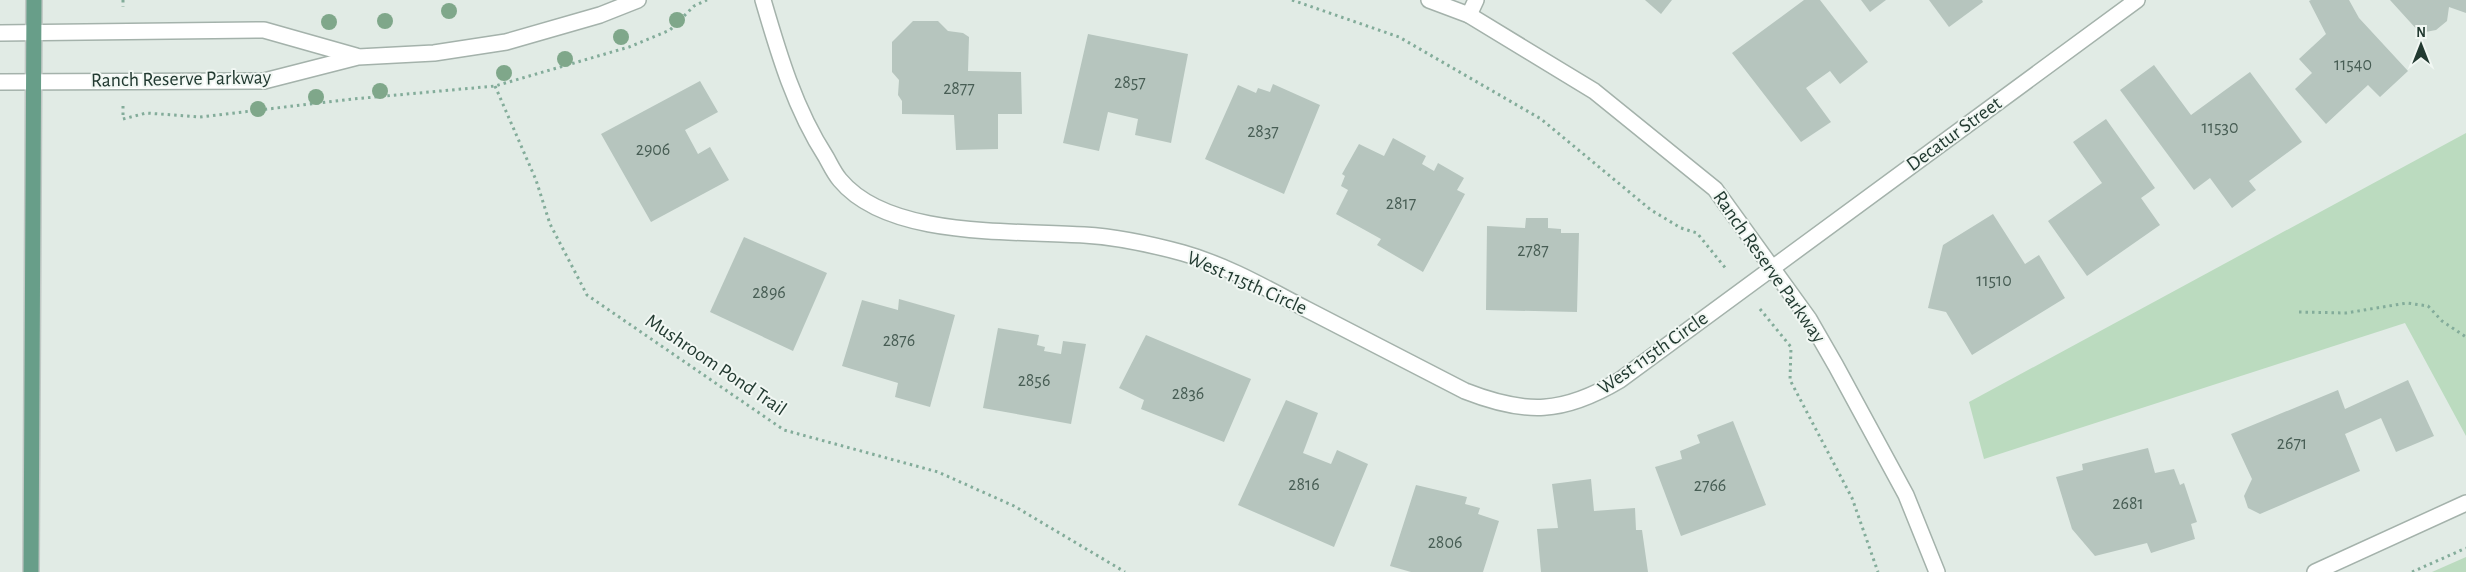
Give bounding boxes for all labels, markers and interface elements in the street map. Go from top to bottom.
north arrow [2396,20,2446,70]
text: N [2416,26,2426,40]
house number: 11540 [2334,56,2372,74]
street label: Ranch Reserve Parkway [91,67,272,91]
house number: 2857 [1114,74,1146,92]
house number: 2877 [943,80,975,98]
street label: Decatur Street [1903,93,2006,175]
house number: 11530 [2202,119,2238,137]
house number: 2837 [1247,123,1279,141]
house number: 2906 [636,141,670,159]
street label: Ranch Reserve Parkway [1709,187,1829,347]
house number: 2817 [1386,195,1416,213]
house number: 2787 [1517,242,1549,260]
street label: West 115th Circle [1184,248,1310,318]
house number: 11510 [1976,272,2012,290]
house number: 2896 [752,284,786,302]
street label: West 115th Circle [1594,308,1712,398]
street label: Mushroom Pond Trail [642,310,790,420]
house number: 2876 [883,332,915,350]
house number: 2856 [1018,372,1050,390]
house number: 2836 [1172,385,1204,403]
house number: 2671 [2277,435,2307,453]
house number: 2816 [1288,476,1320,494]
house number: 2766 [1694,477,1726,495]
house number: 2681 [2112,495,2144,513]
house number: 2806 [1428,534,1462,552]

